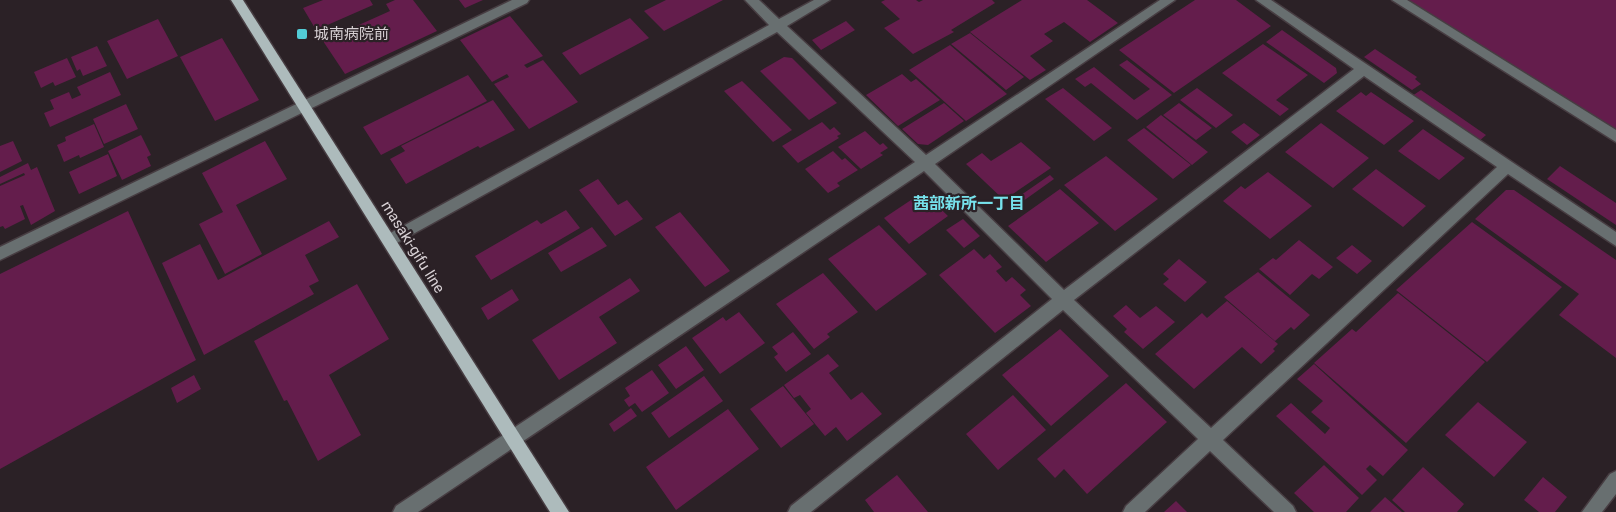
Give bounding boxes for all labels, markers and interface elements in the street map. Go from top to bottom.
place label: 城南病院前 [314,25,389,43]
marker: 城南病院前 [295,27,309,41]
district label: 茜部新所一丁目 [913,194,1025,213]
street label: masaki-gifu line [377,198,449,297]

